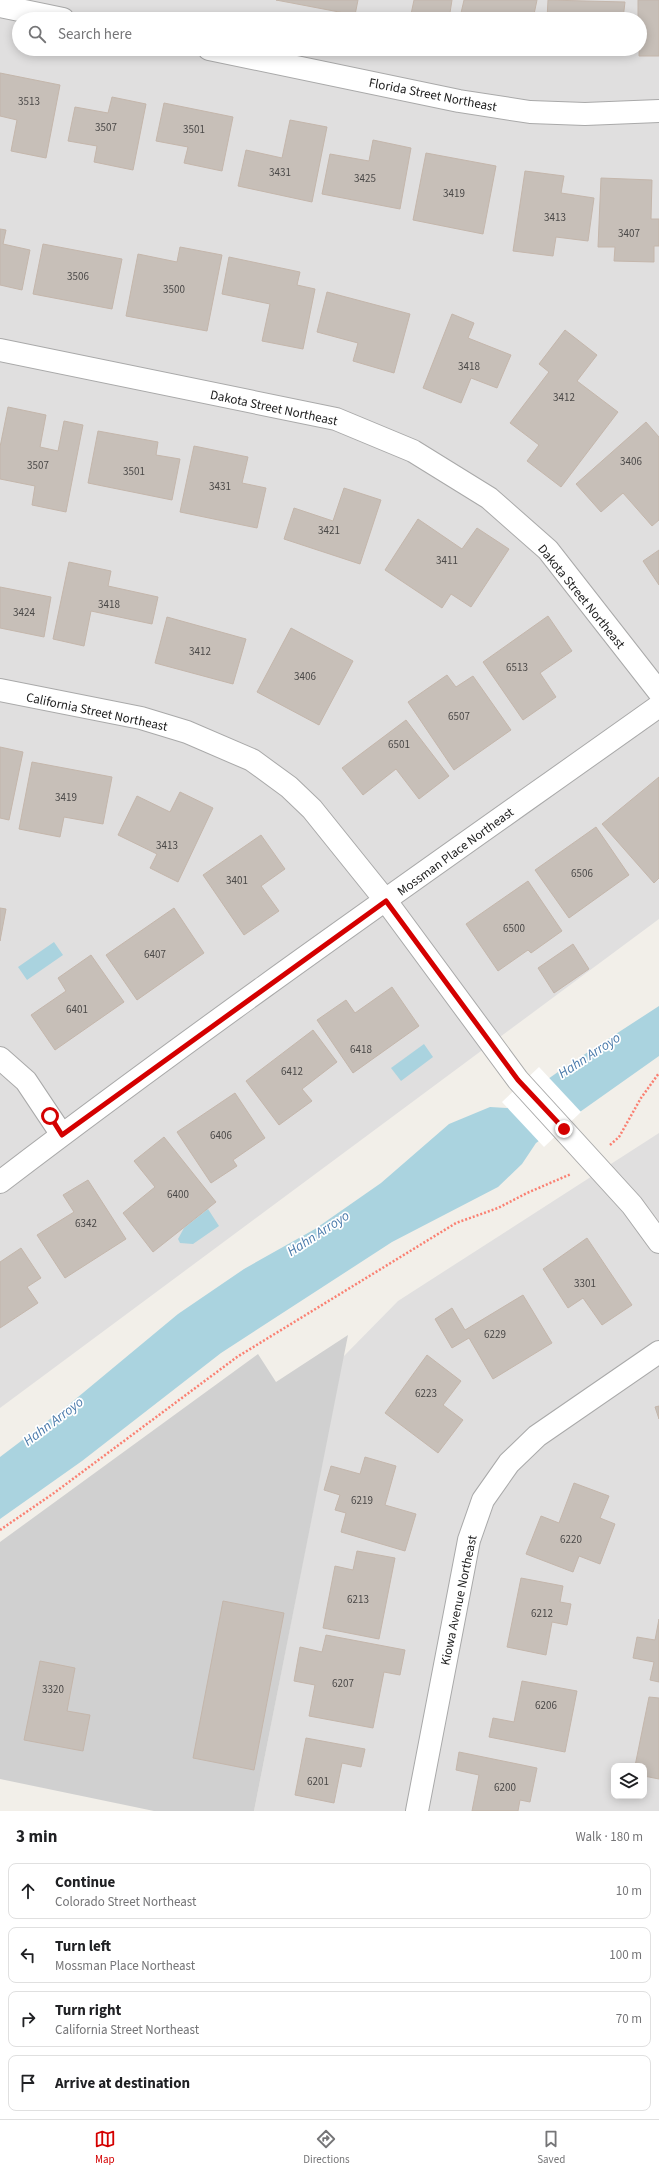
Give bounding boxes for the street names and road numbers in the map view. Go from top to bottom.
street label: Florida Street Northeast [367,74,499,116]
street label: Dakota Street Northeast [208,386,340,430]
street label: Dakota Street Northeast [533,541,629,653]
street label: California Street Northeast [24,688,170,736]
street label: Mossman Place Northeast [394,803,518,900]
street label: Kiowa Avenue Northeast [436,1533,482,1667]

